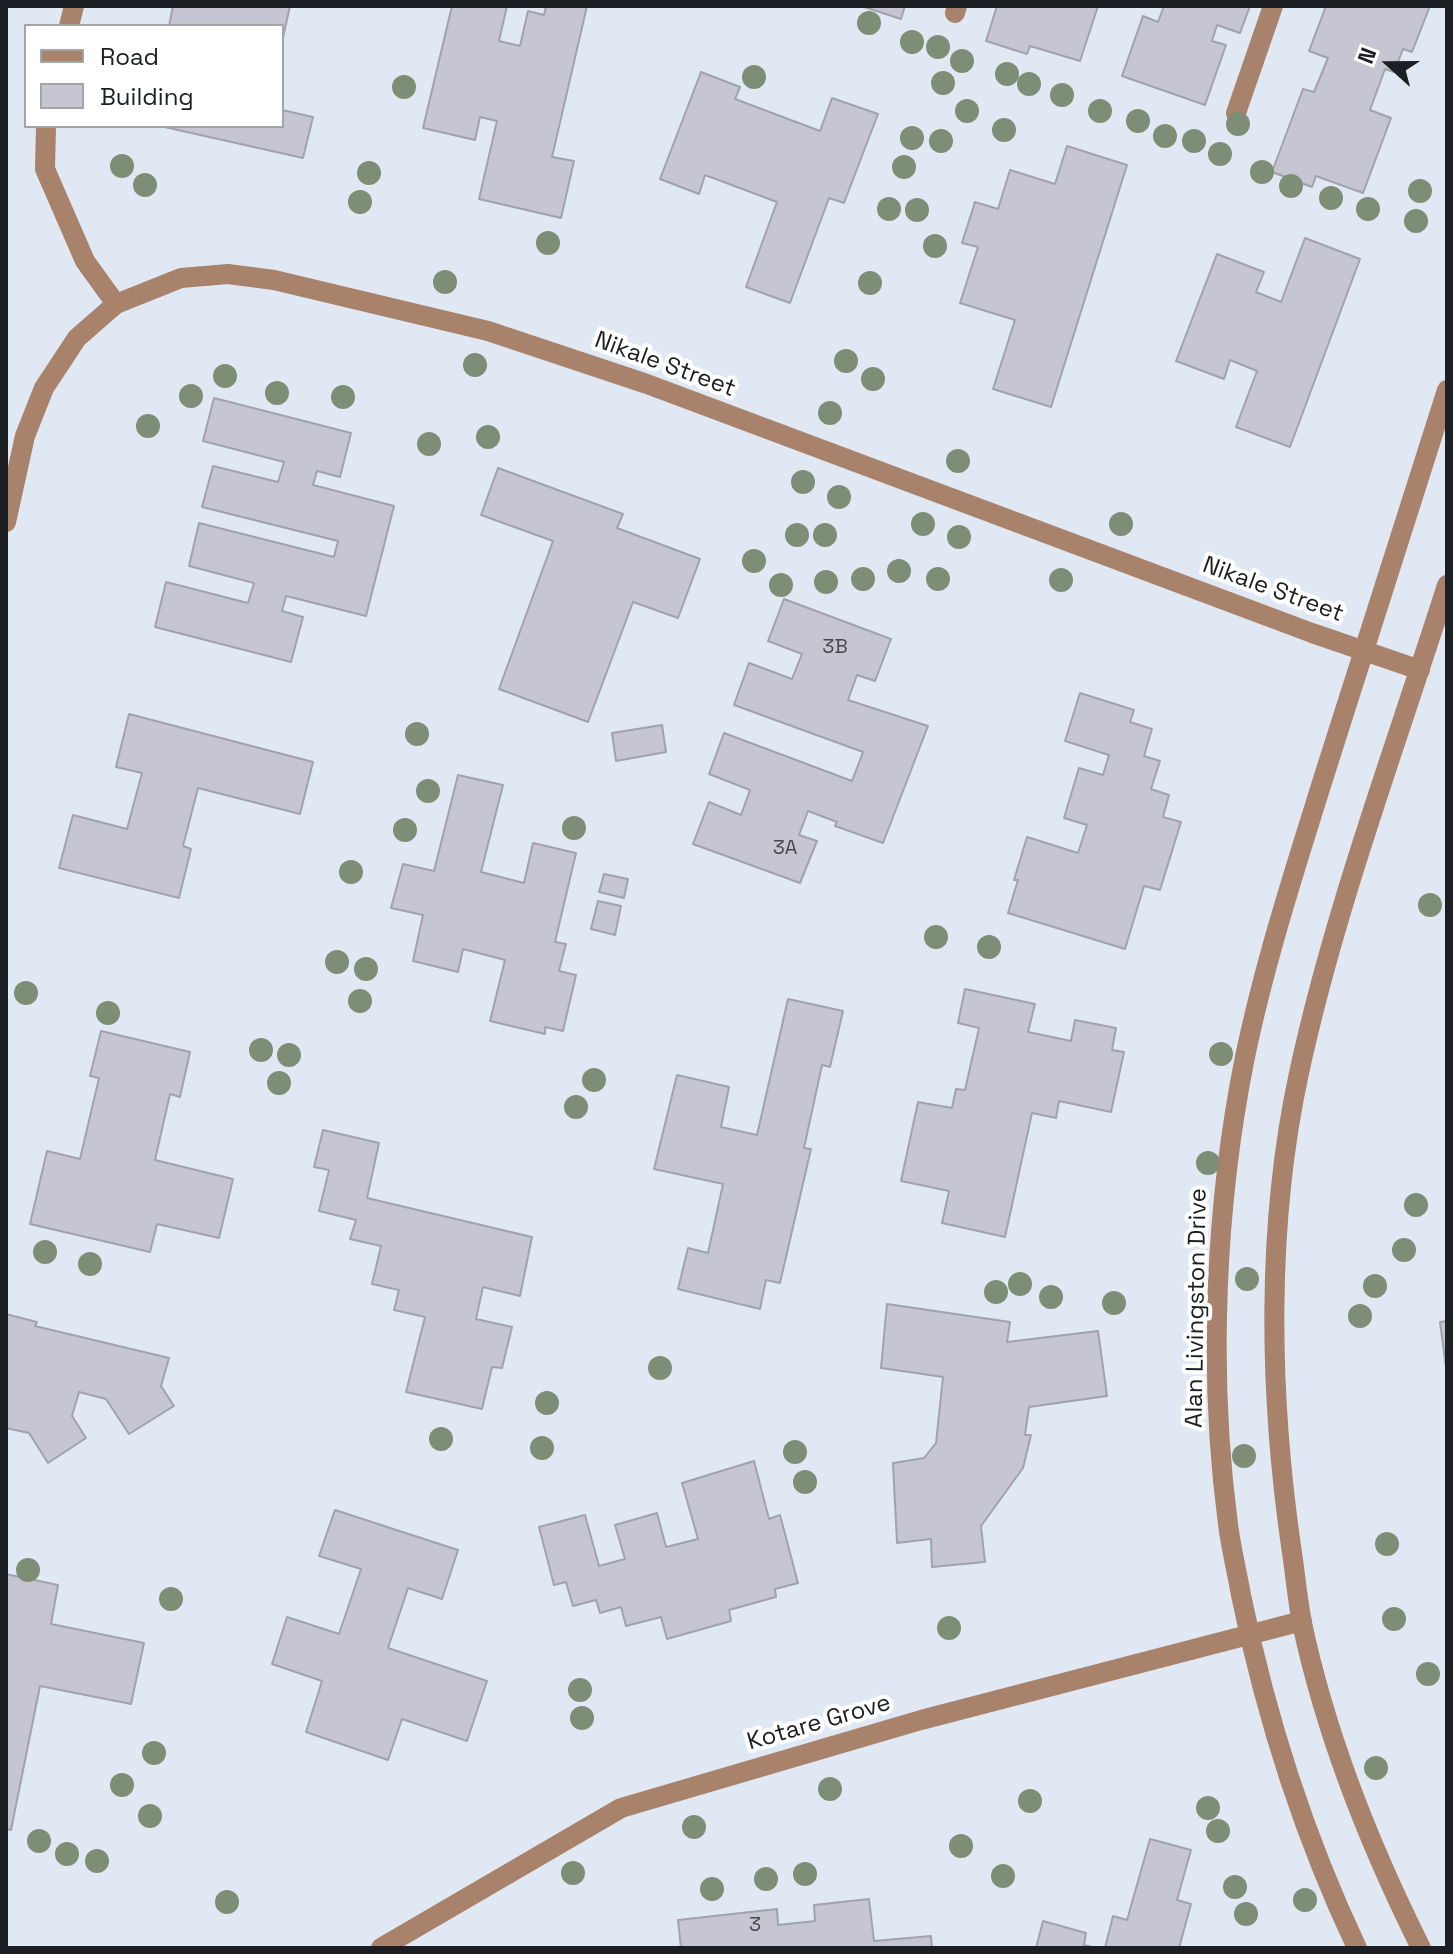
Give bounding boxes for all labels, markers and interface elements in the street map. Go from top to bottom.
legend [24,24,284,128]
north arrow [1349,24,1429,104]
text: Road [100,41,159,72]
text: N [1351,43,1382,67]
text: Building [100,81,194,112]
street label: Nikale Street [591,326,739,404]
street label: Nikale Street [1199,551,1347,629]
house number: 3B [822,636,848,660]
house number: 3A [773,837,797,861]
street label: Alan Livingston Drive [1181,1188,1213,1428]
street label: Kotare Grove [744,1689,894,1757]
house number: 3 [749,1914,761,1938]

